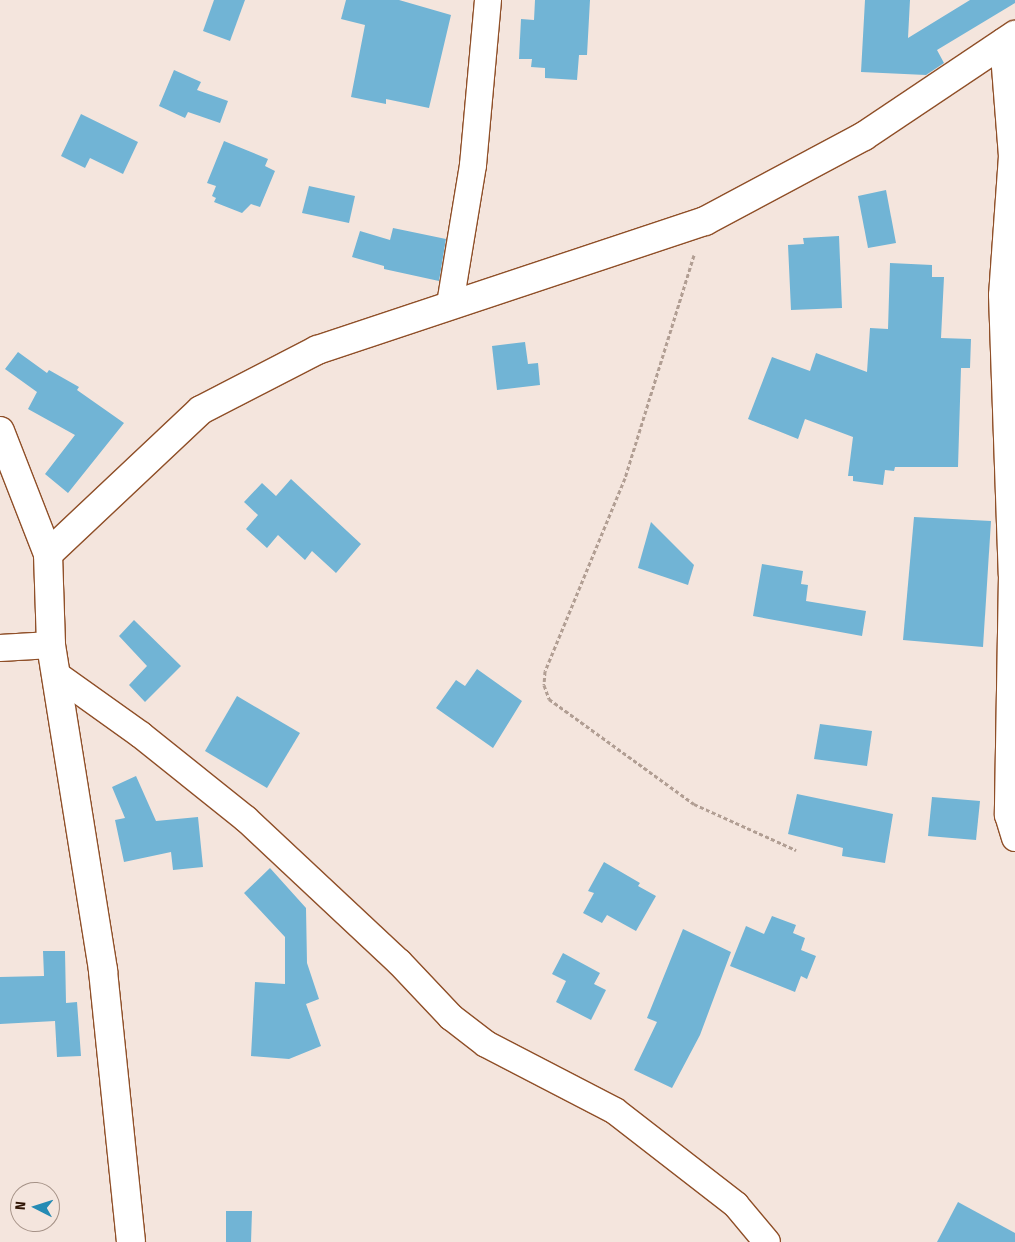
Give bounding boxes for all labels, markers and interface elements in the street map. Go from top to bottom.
north arrow [10,1182,60,1232]
text: N [12,1201,29,1211]

